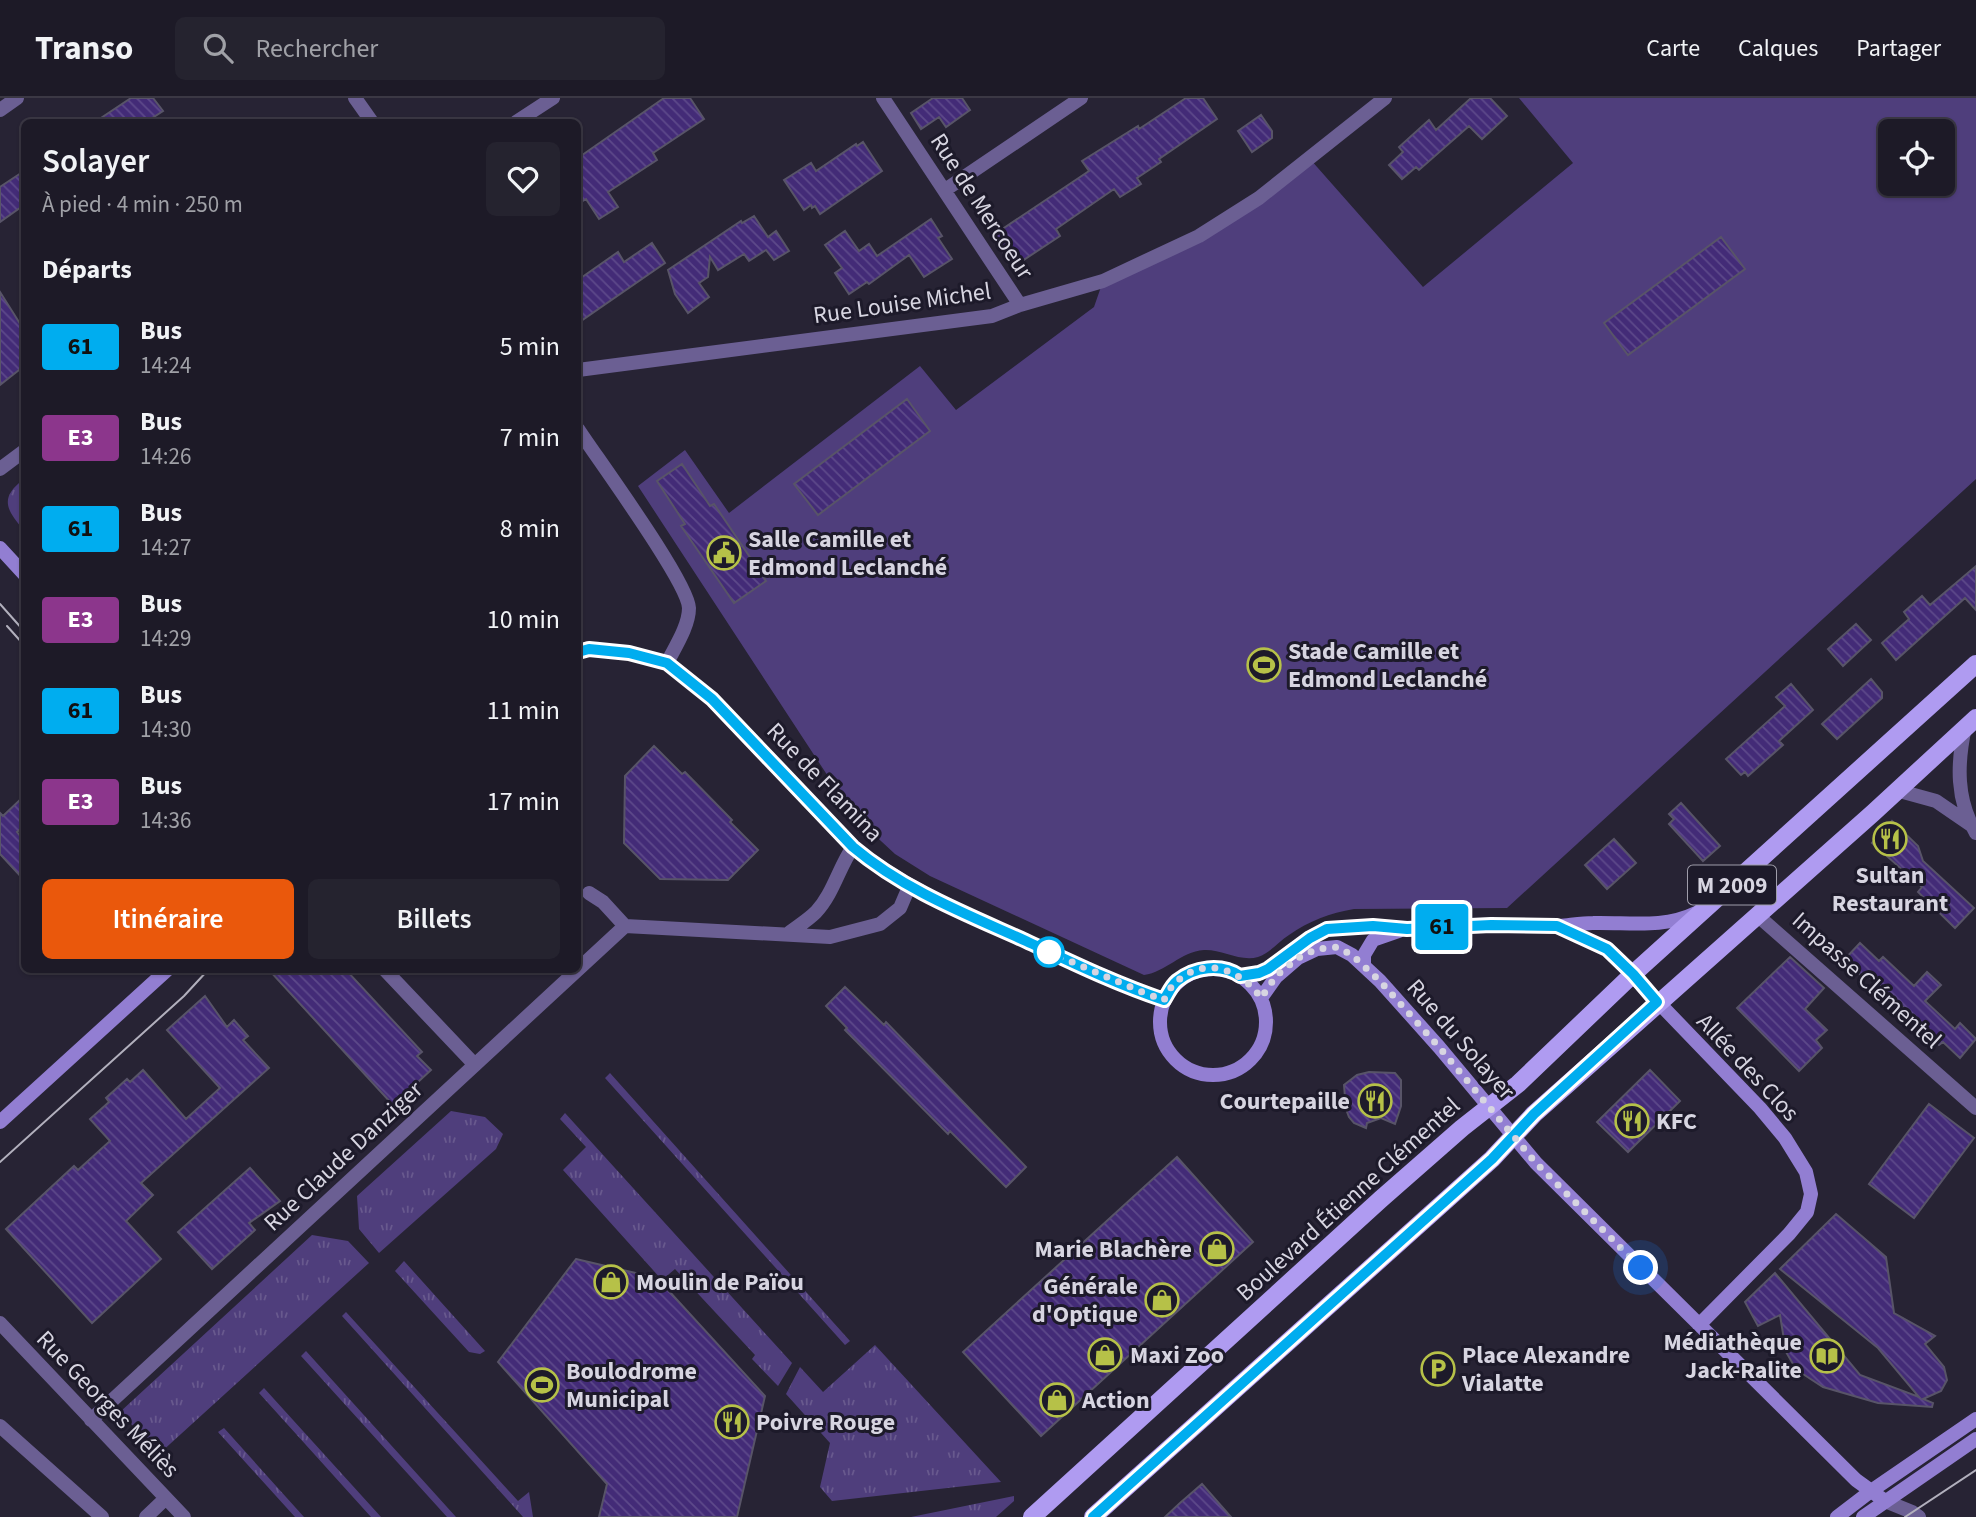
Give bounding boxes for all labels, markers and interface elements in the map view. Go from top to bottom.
search box [175,17,665,80]
text: Transo [35,25,133,72]
icon: search [199,29,237,67]
text: Rechercher [255,30,378,67]
text: Carte [1646,31,1700,66]
text: Calques [1738,31,1818,66]
text: Partager [1856,31,1941,66]
map controls [1878,119,1955,196]
button: locate [1878,119,1955,196]
street label: Rue de Mercoeur [921,126,1042,287]
text: Solayer [42,138,149,185]
button: heart [486,142,560,216]
text: À pied · 4 min · 250 m [42,188,243,221]
text: Départs [42,251,132,288]
street label: Rue Louise Michel [811,274,993,333]
text: Bus [140,312,182,349]
text: 5 min [500,328,560,365]
text: 61 [68,329,93,364]
text: 14:24 [140,349,191,382]
text: Bus [140,403,182,440]
text: 7 min [500,419,560,456]
text: E3 [68,420,93,455]
text: 14:26 [140,440,191,473]
text: Bus [140,494,182,531]
text: 8 min [500,510,560,547]
text: 61 [68,511,93,546]
place label: Salle Camille et Edmond Leclanché [748,522,947,585]
text: 14:27 [140,531,191,564]
public building icon: Salle Camille et Edmond Leclanché [705,534,743,572]
text: Bus [140,585,182,622]
text: 10 min [487,601,560,638]
text: E3 [68,602,93,637]
text: 14:29 [140,622,191,655]
place label: Stade Camille et Edmond Leclanché [1288,634,1487,697]
sports icon: Stade Camille et Edmond Leclanché [1245,646,1283,684]
text: Bus [140,676,182,713]
text: 11 min [487,692,560,729]
text: 61 [68,693,93,728]
text: 14:30 [140,713,191,746]
street label: Rue de Flamina [758,715,891,850]
text: Bus [140,767,182,804]
text: 17 min [487,783,560,820]
text: E3 [68,784,93,819]
text: 14:36 [140,804,191,837]
restaurant icon: Sultan Restaurant [1871,820,1909,858]
place label: Sultan Restaurant [1832,858,1948,921]
road number: M 2009 [1688,866,1776,904]
button: Itinéraire [42,879,294,959]
button: Billets [308,879,560,959]
line badge: 61 [1410,904,1474,950]
street label: Impasse Clémentel [1784,904,1949,1057]
text: 61 [1429,909,1455,944]
unlabelled marker [1034,937,1064,967]
street label: Rue du Solayer [1398,971,1523,1108]
street label: Allée des Clos [1688,1005,1807,1129]
street label: Rue Claude Danziger [256,1073,431,1240]
restaurant icon: Courtepaille [1356,1082,1394,1120]
place label: Courtepaille [1219,1084,1350,1119]
street label: Boulevard Étienne Clémentel [1229,1089,1468,1310]
restaurant icon: KFC [1613,1102,1651,1140]
place label: KFC [1656,1104,1697,1139]
shop icon: Marie Blachère [1198,1230,1236,1268]
place label: Marie Blachère [1035,1232,1192,1267]
your location [1623,1250,1658,1285]
shop icon: Moulin de Païou [592,1263,630,1301]
place label: Moulin de Païou [636,1265,804,1300]
place label: Générale d'Optique [1032,1269,1138,1332]
shop icon: Générale d'Optique [1143,1281,1181,1319]
street label: Rue Georges Méliès [28,1323,187,1486]
place label: Médiathèque Jack-Ralite [1664,1325,1802,1388]
shop icon: Maxi Zoo [1086,1336,1124,1374]
library icon: Médiathèque Jack-Ralite [1808,1337,1846,1375]
place label: Maxi Zoo [1130,1338,1224,1373]
place label: Place Alexandre Vialatte [1461,1338,1630,1401]
parking icon: Place Alexandre Vialatte [1419,1350,1457,1388]
place label: Boulodrome Municipal [566,1354,697,1417]
sports icon: Boulodrome Municipal [523,1366,561,1404]
shop icon: Action [1038,1381,1076,1419]
place label: Action [1081,1383,1150,1418]
restaurant icon: Poivre Rouge [713,1403,751,1441]
place label: Poivre Rouge [756,1405,895,1440]

